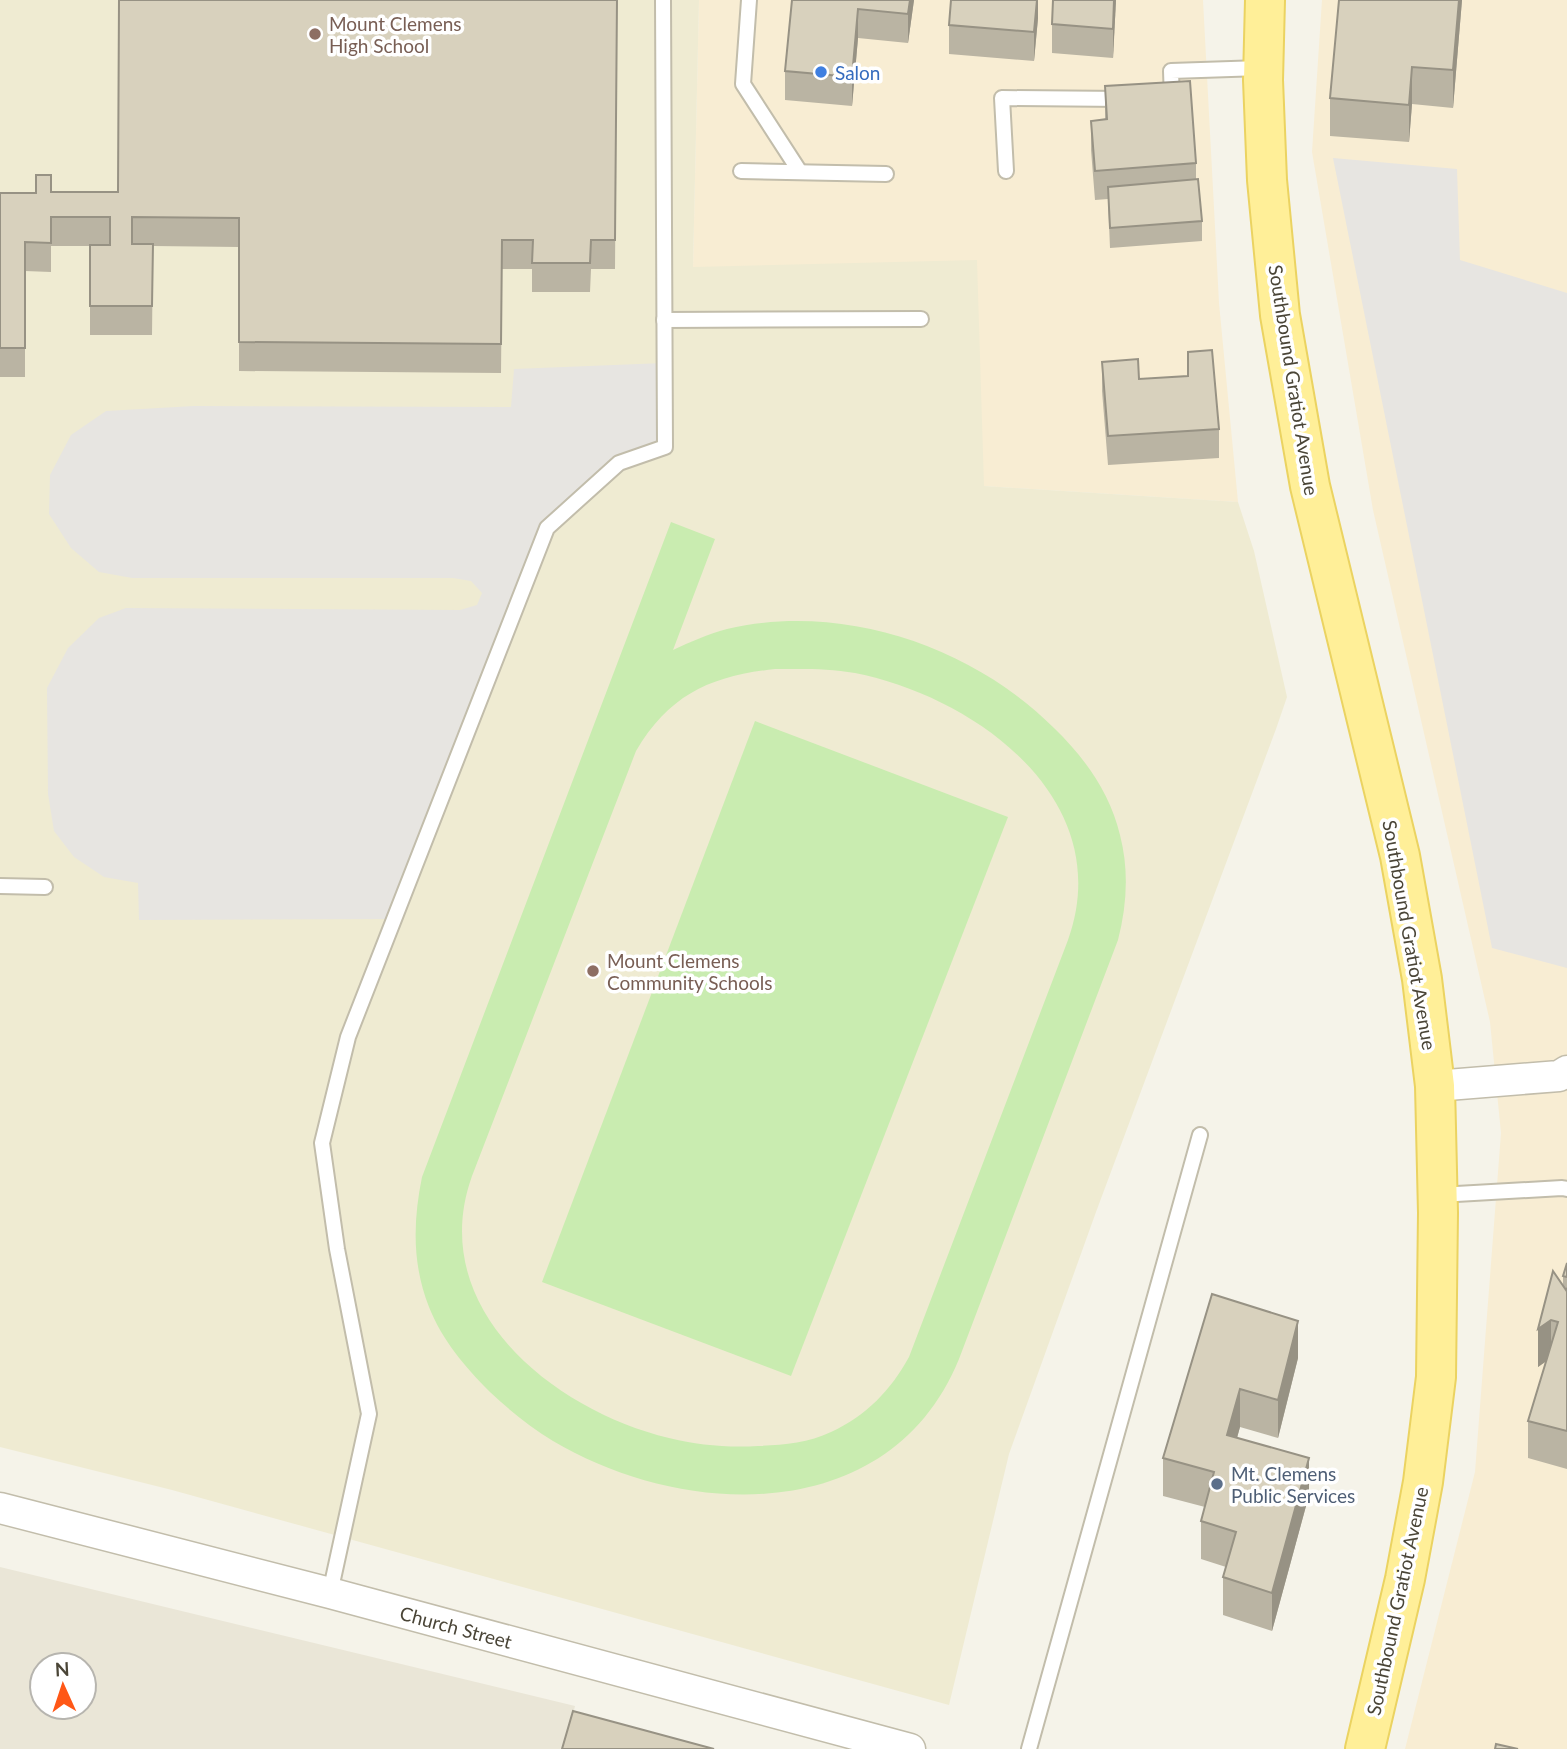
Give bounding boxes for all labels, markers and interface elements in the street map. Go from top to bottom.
place label: Mount Clemens High School [329,12,462,57]
marker: Mount Clemens High School [307,26,323,42]
place label: Salon [835,61,880,84]
marker: Salon [813,64,829,80]
street label: Southbound Gratiot Avenue [1264,263,1324,497]
street label: Southbound Gratiot Avenue [1378,818,1442,1052]
place label: Mount Clemens Community Schools [607,949,772,994]
marker: Mount Clemens Community Schools [585,963,601,979]
place label: Mt. Clemens Public Services [1231,1462,1355,1507]
marker: Mt. Clemens Public Services [1209,1476,1225,1492]
street label: Southbound Gratiot Avenue [1362,1485,1432,1717]
street label: Church Street [397,1601,515,1653]
north arrow [28,1651,98,1721]
text: N [54,1657,70,1680]

